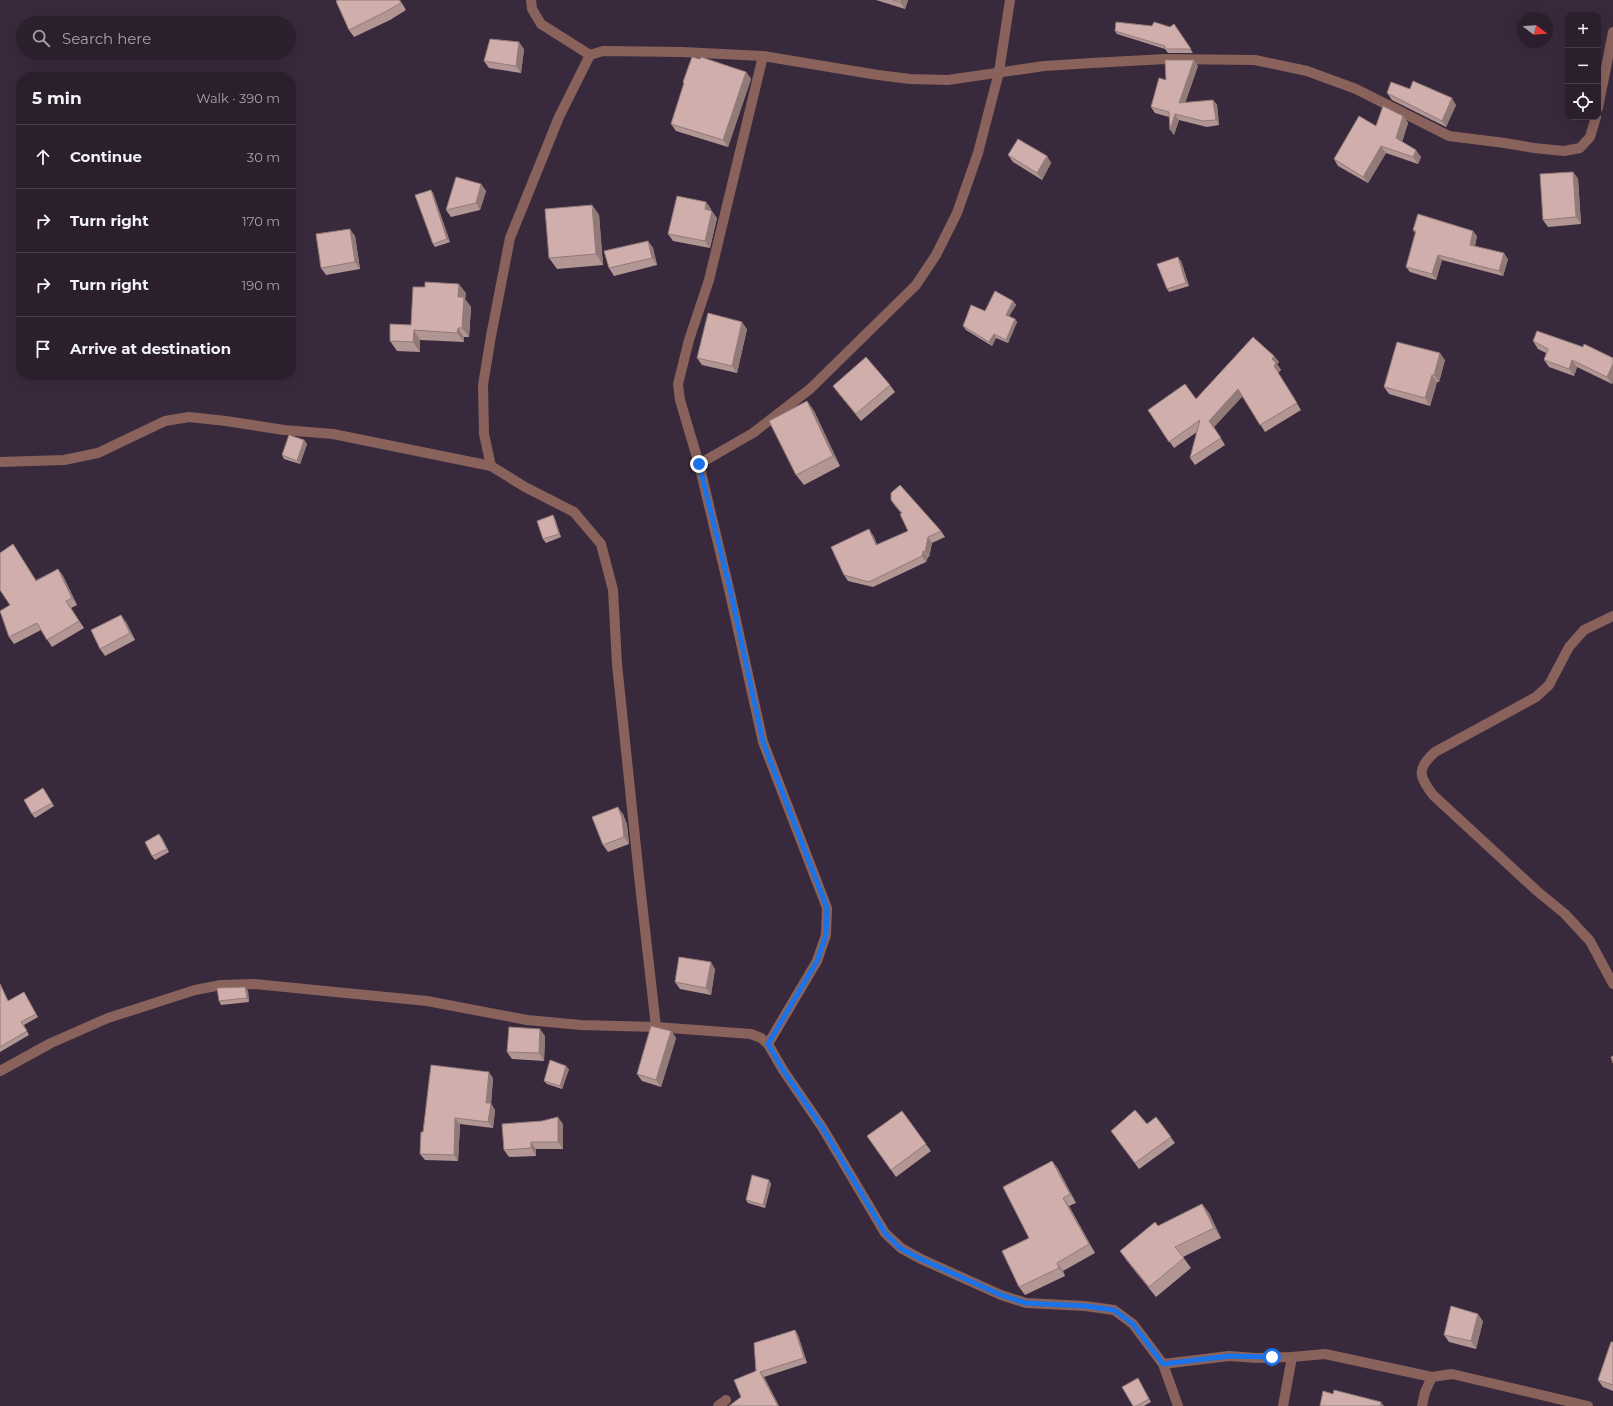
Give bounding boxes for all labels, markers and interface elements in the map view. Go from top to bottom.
north arrow [1517,12,1553,48]
map controls [1565,12,1601,120]
button: + [1565,12,1601,48]
search box [16,16,296,60]
icon: search [30,27,52,49]
text: Search here [62,29,151,48]
button: − [1565,48,1601,84]
button: locate [1565,84,1601,120]
text: 5 min [32,88,82,108]
text: Walk · 390 m [196,90,280,106]
icon: ahead [32,146,54,168]
text: Continue [70,147,142,166]
text: 30 m [247,149,280,165]
icon: right [32,210,54,232]
text: Turn right [70,211,149,230]
text: 170 m [242,213,280,229]
icon: right [32,274,54,296]
text: Turn right [70,275,149,294]
text: 190 m [242,277,280,293]
icon: arrive [32,338,54,360]
text: Arrive at destination [70,339,231,358]
route end [690,455,708,473]
route start [1263,1348,1281,1366]

